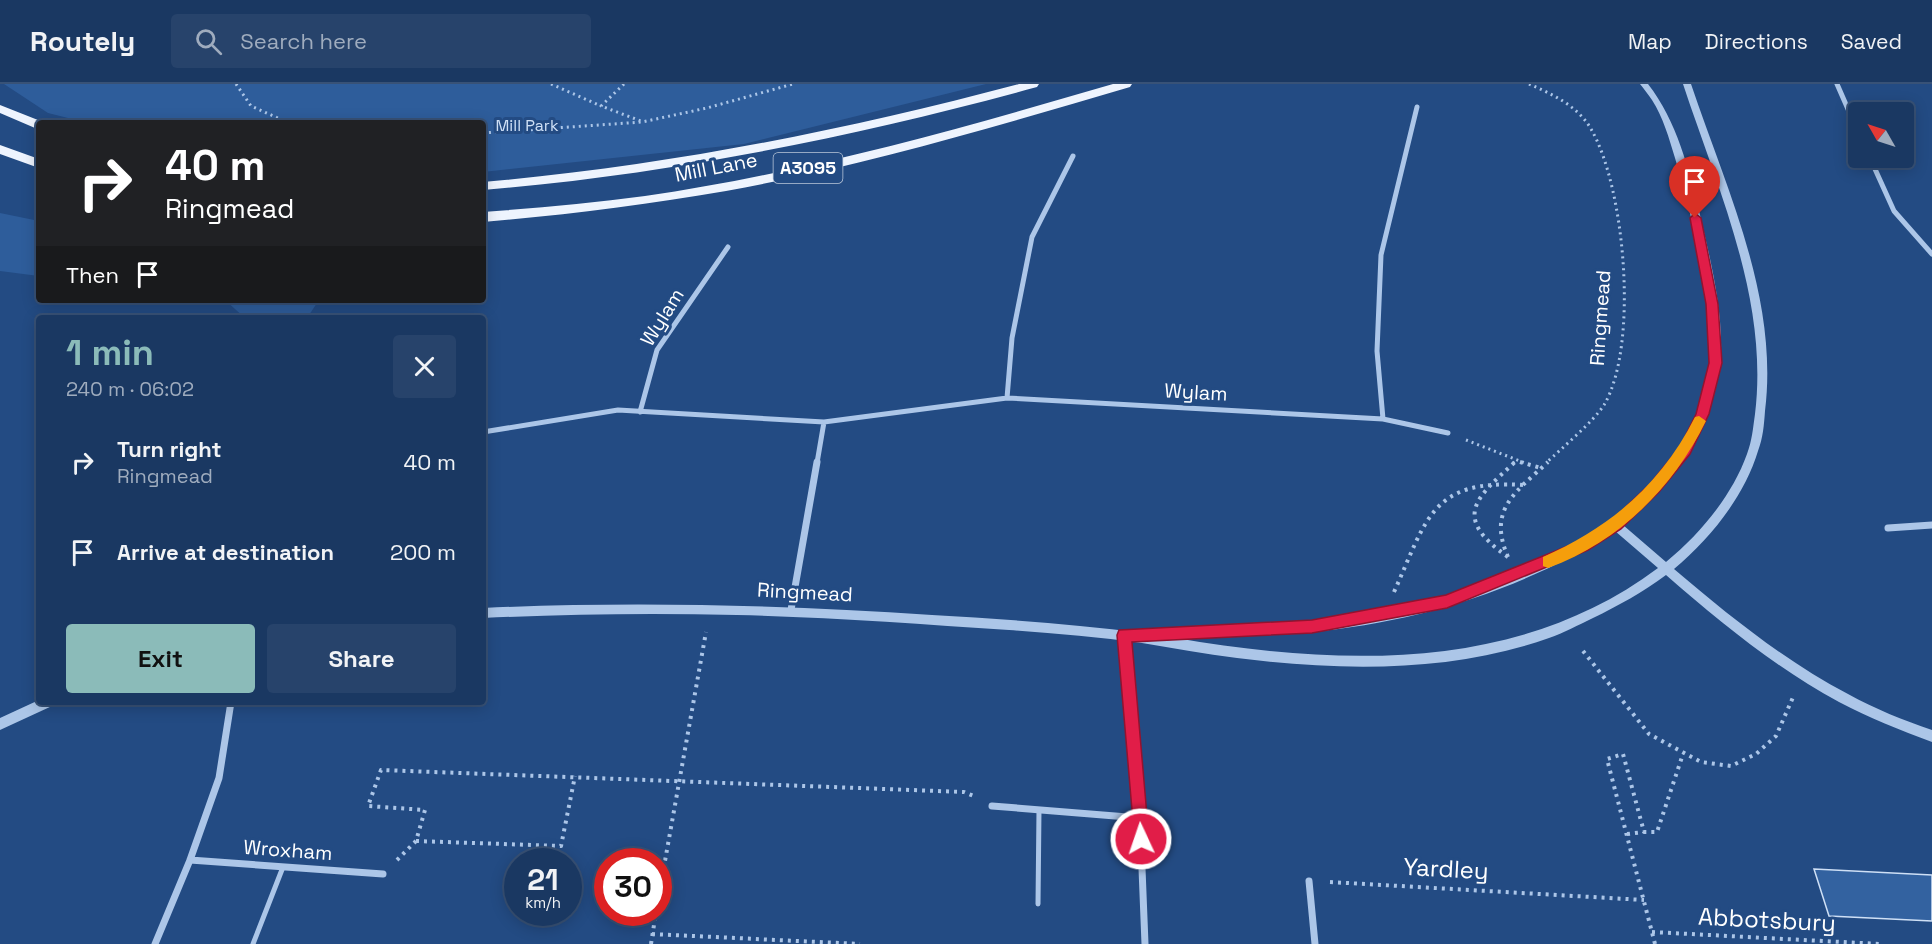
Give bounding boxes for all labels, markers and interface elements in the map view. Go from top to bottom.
search box [171,14,591,68]
text: Routely [30,23,135,59]
icon: search [192,25,225,58]
text: Search here [240,27,367,55]
text: Map [1628,28,1672,55]
text: Directions [1705,28,1808,55]
text: Saved [1841,28,1902,55]
north arrow [1848,102,1914,168]
map controls [1848,102,1914,168]
park label: Mill Park [496,115,559,136]
text: 40 m [165,139,265,192]
icon: right [66,144,144,222]
street label: Mill Lane [672,146,760,188]
road number: A3095 [774,153,842,183]
pin [1669,156,1720,218]
icon: arrive [1678,165,1711,198]
text: Ringmead [165,191,294,226]
icon: arrive [131,258,164,291]
text: Then [66,261,119,289]
street label: Ringmead [1584,269,1616,367]
street label: Wylam [634,283,690,351]
text: 1 min [66,330,154,376]
button: close [393,335,456,398]
text: 240 m · 06:02 [66,376,194,402]
street label: Wylam [1164,377,1228,407]
text: Turn right [117,435,222,463]
icon: right [66,446,99,479]
text: 40 m [404,448,456,476]
text: Ringmead [117,463,213,489]
icon: arrive [66,536,99,569]
text: Arrive at destination [117,538,334,566]
text: 200 m [390,538,456,566]
street label: Ringmead [756,577,854,607]
button: Exit [66,624,255,693]
button: Share [267,624,456,693]
position arrow [1109,807,1173,871]
street label: Wroxham [243,834,333,866]
speed limit sign: 30 [594,848,672,926]
street label: Yardley [1403,851,1489,886]
text: 21 [527,860,559,899]
text: km/h [525,893,561,912]
street label: Abbotsbury [1697,900,1837,939]

